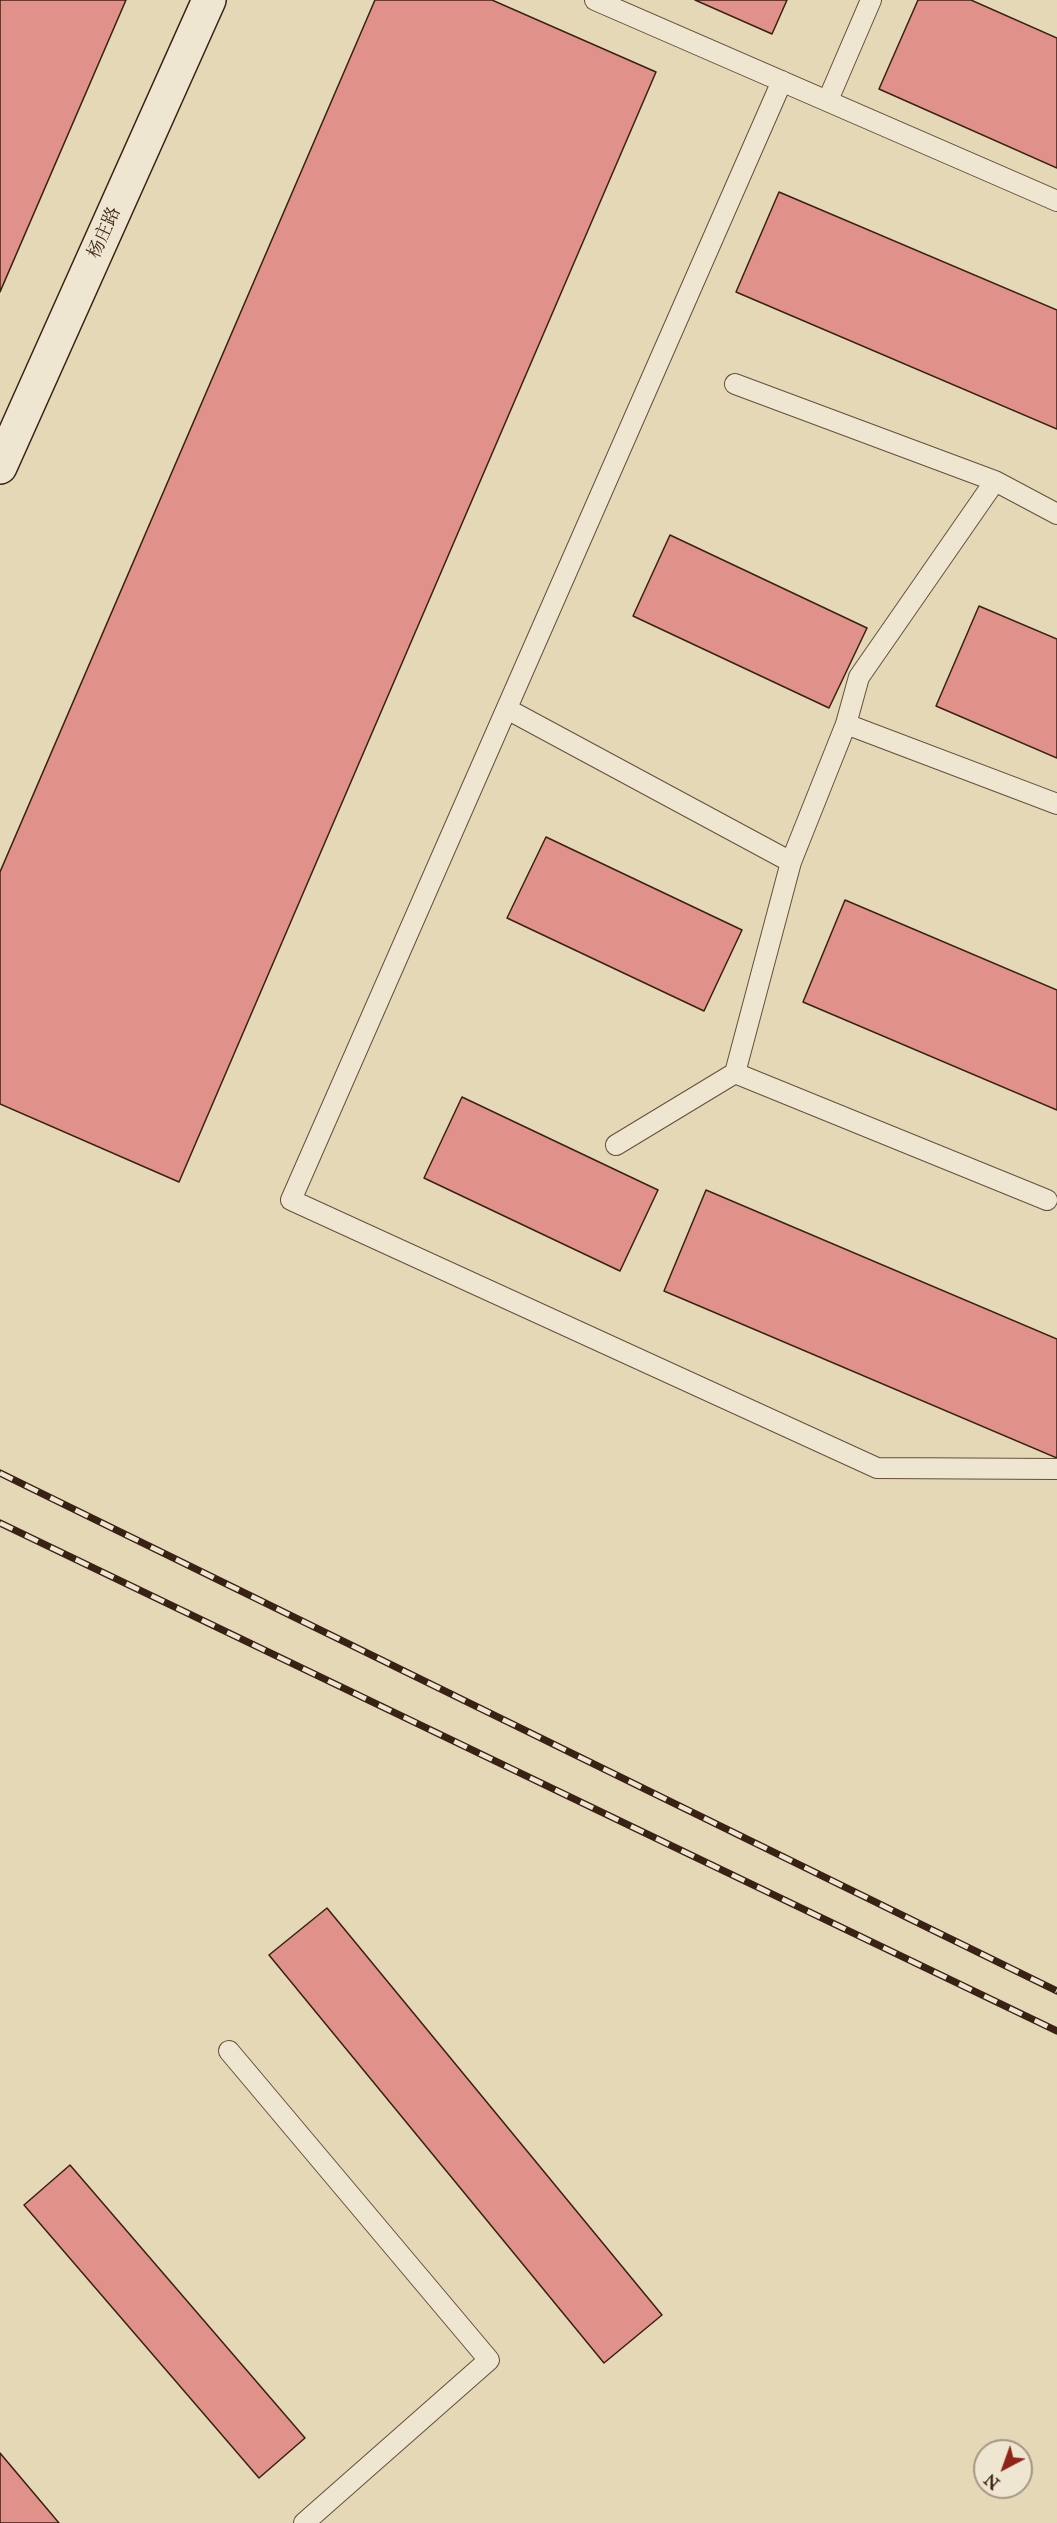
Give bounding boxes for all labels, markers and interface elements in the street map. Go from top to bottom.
street label: 杨庄路 [84,204,126,262]
north arrow [973,2439,1033,2499]
text: N [981,2470,1004,2493]

